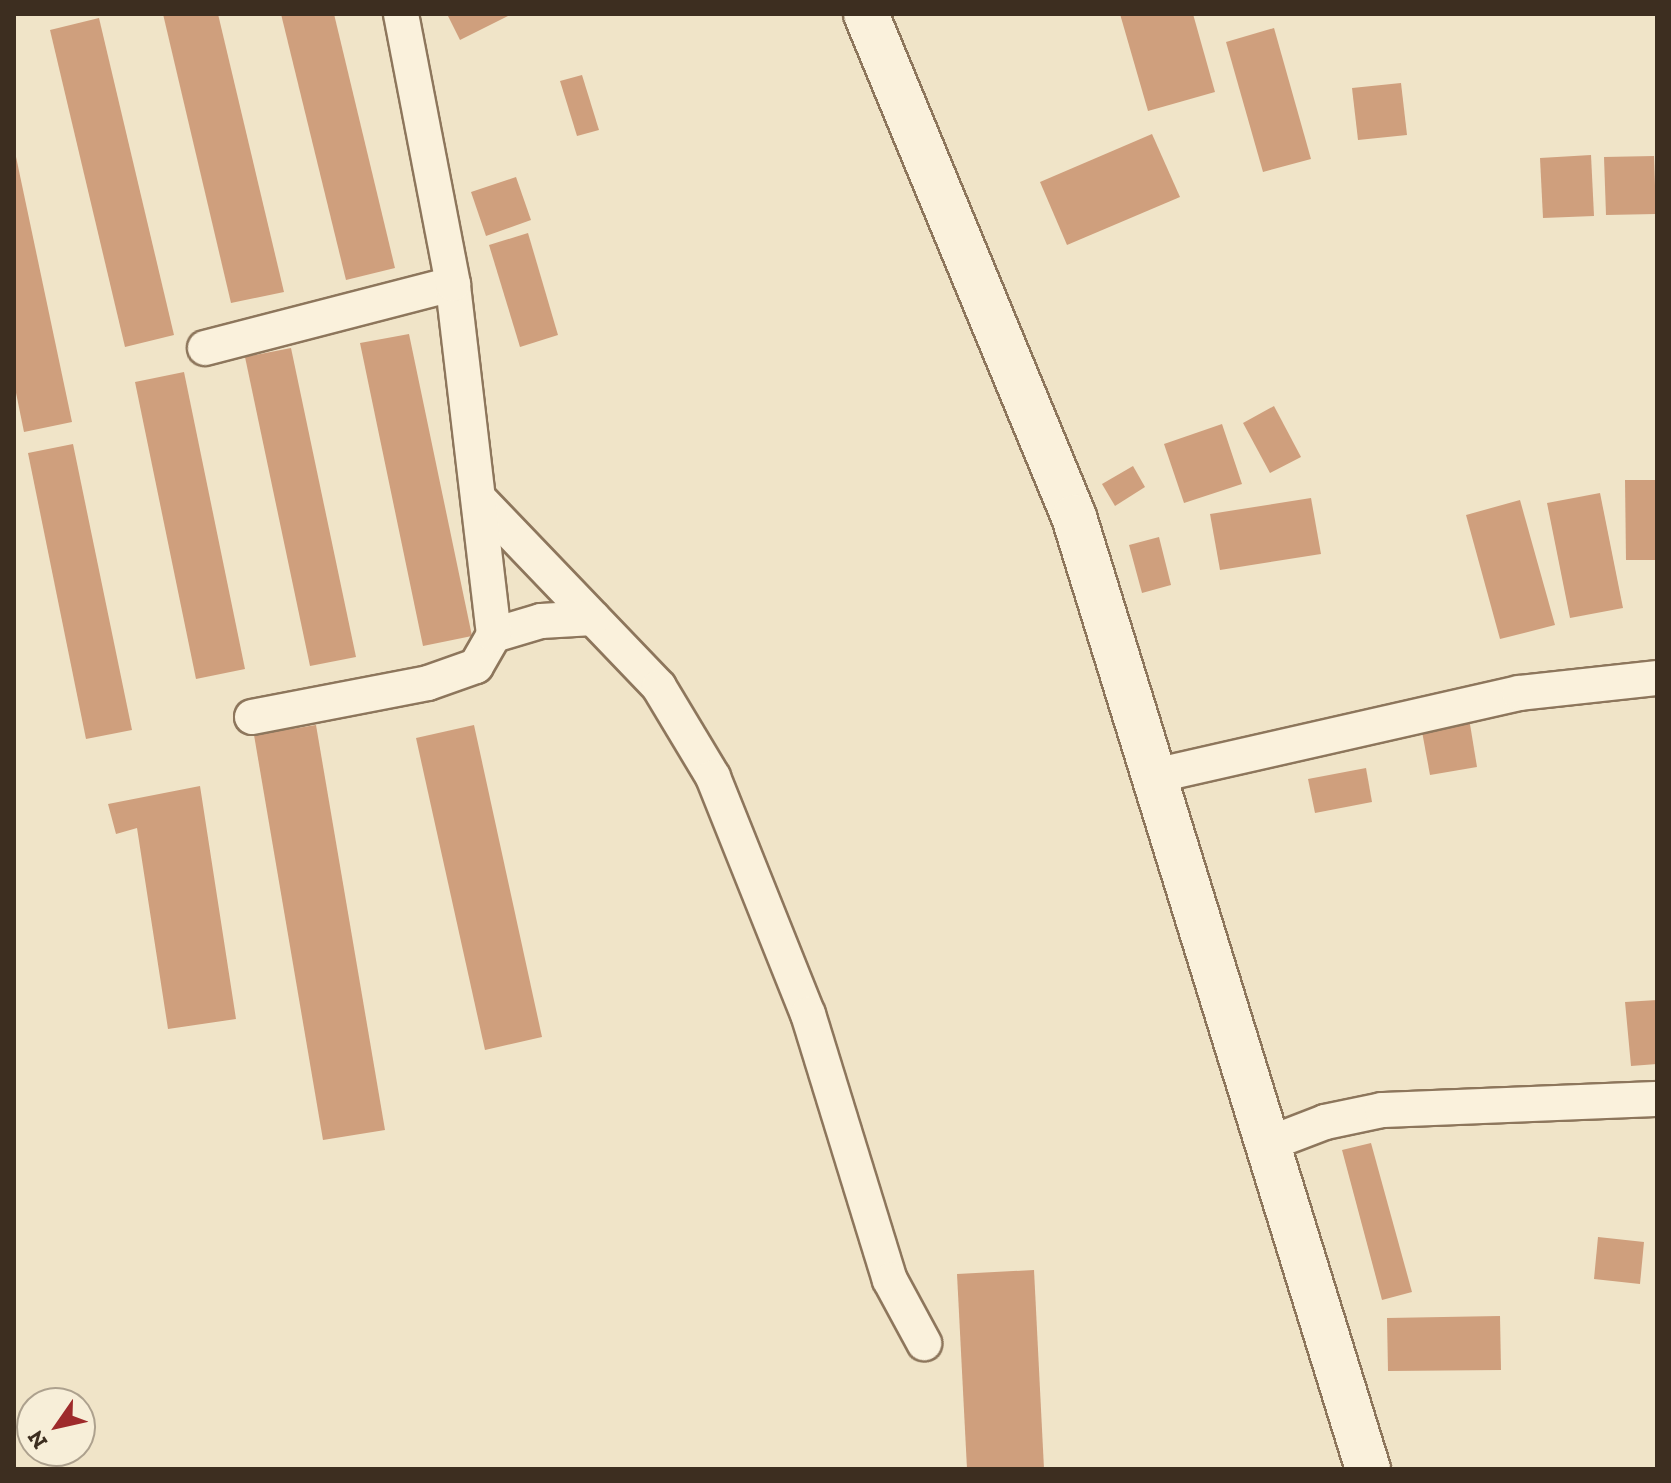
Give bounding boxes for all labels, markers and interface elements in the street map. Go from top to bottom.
north arrow [16,1387,96,1467]
text: N [21,1425,53,1454]

